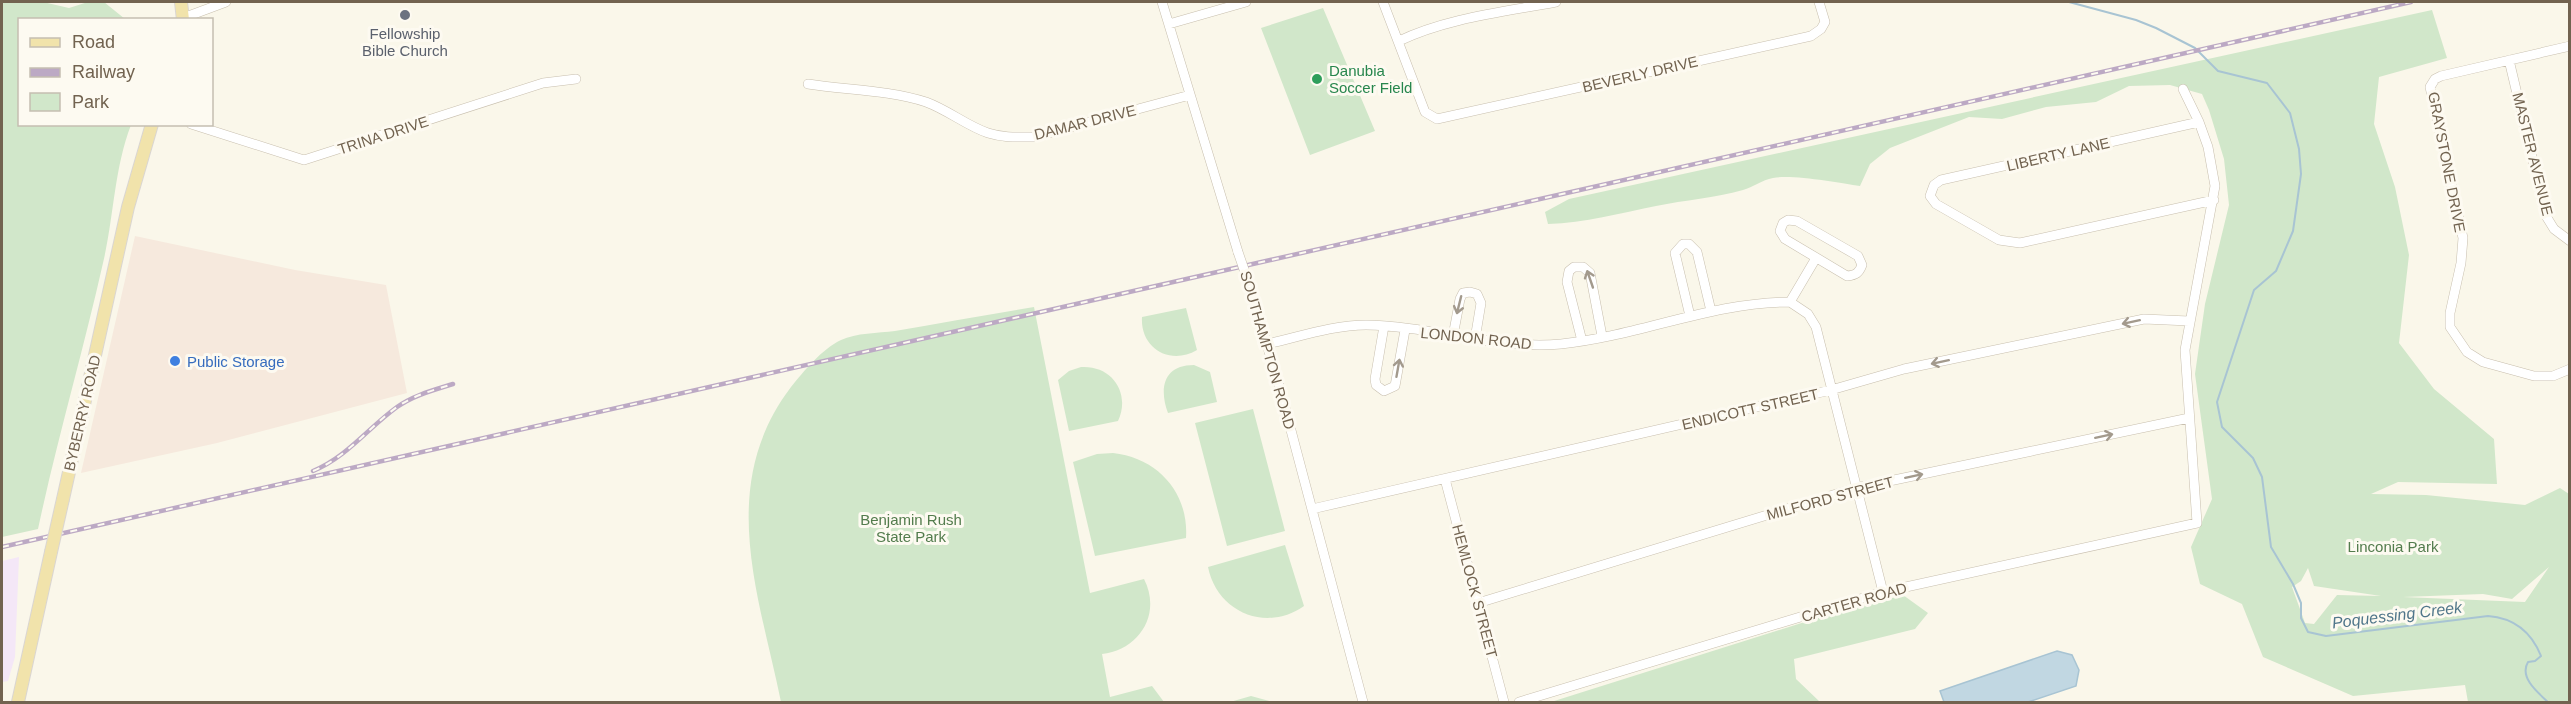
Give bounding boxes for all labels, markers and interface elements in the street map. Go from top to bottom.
marker: Fellowship Bible Church [398,8,412,22]
legend [18,18,213,126]
place label: Fellowship Bible Church [362,25,448,59]
text: Road [72,32,115,52]
street label: BEVERLY DRIVE [1581,52,1699,96]
text: Railway [72,62,135,82]
place label: Danubia Soccer Field [1329,62,1412,96]
marker: Danubia Soccer Field [1310,72,1324,86]
street label: GRAYSTONE DRIVE [2425,90,2469,234]
street label: MASTER AVENUE [2509,91,2557,217]
text: Park [72,92,110,112]
street label: DAMAR DRIVE [1032,101,1138,143]
street label: TRINA DRIVE [336,112,430,158]
street label: LIBERTY LANE [2005,134,2111,174]
street label: SOUTHAMPTON ROAD [1237,269,1299,431]
one-way arrow [1583,270,1594,289]
one-way arrow [1453,295,1465,314]
one-way arrow [2121,317,2141,328]
street label: LONDON ROAD [1420,324,1533,352]
street label: BYBERRY ROAD [60,353,104,473]
place label: Public Storage [187,353,285,370]
marker: Public Storage [168,354,182,368]
one-way arrow [1931,356,1950,368]
one-way arrow [1393,358,1404,378]
street label: ENDICOTT STREET [1680,385,1820,433]
one-way arrow [2094,430,2114,441]
one-way arrow [1903,470,1923,481]
street label: MILFORD STREET [1765,473,1895,523]
park label: Benjamin Rush State Park [860,511,962,545]
street label: HEMLOCK STREET [1449,522,1501,660]
park label: Linconia Park [2348,538,2439,555]
street label: CARTER ROAD [1799,579,1909,625]
water label: Poquessing Creek [2331,598,2464,631]

